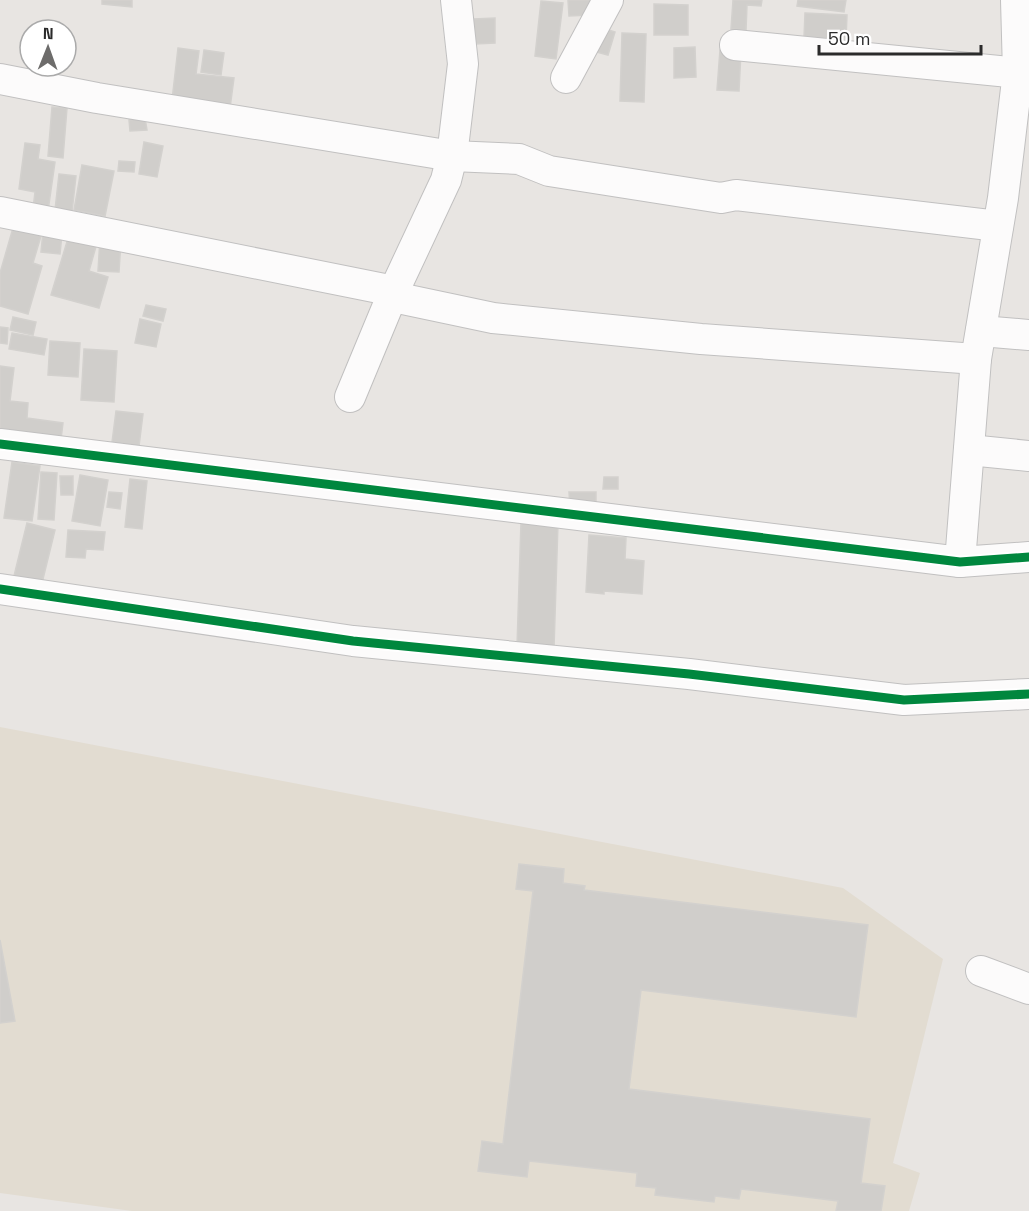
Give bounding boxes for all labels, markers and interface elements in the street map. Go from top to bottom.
north arrow [18,18,78,78]
scale bar [819,18,981,56]
text: N [43,23,54,44]
text: 50 m [828,27,870,50]

